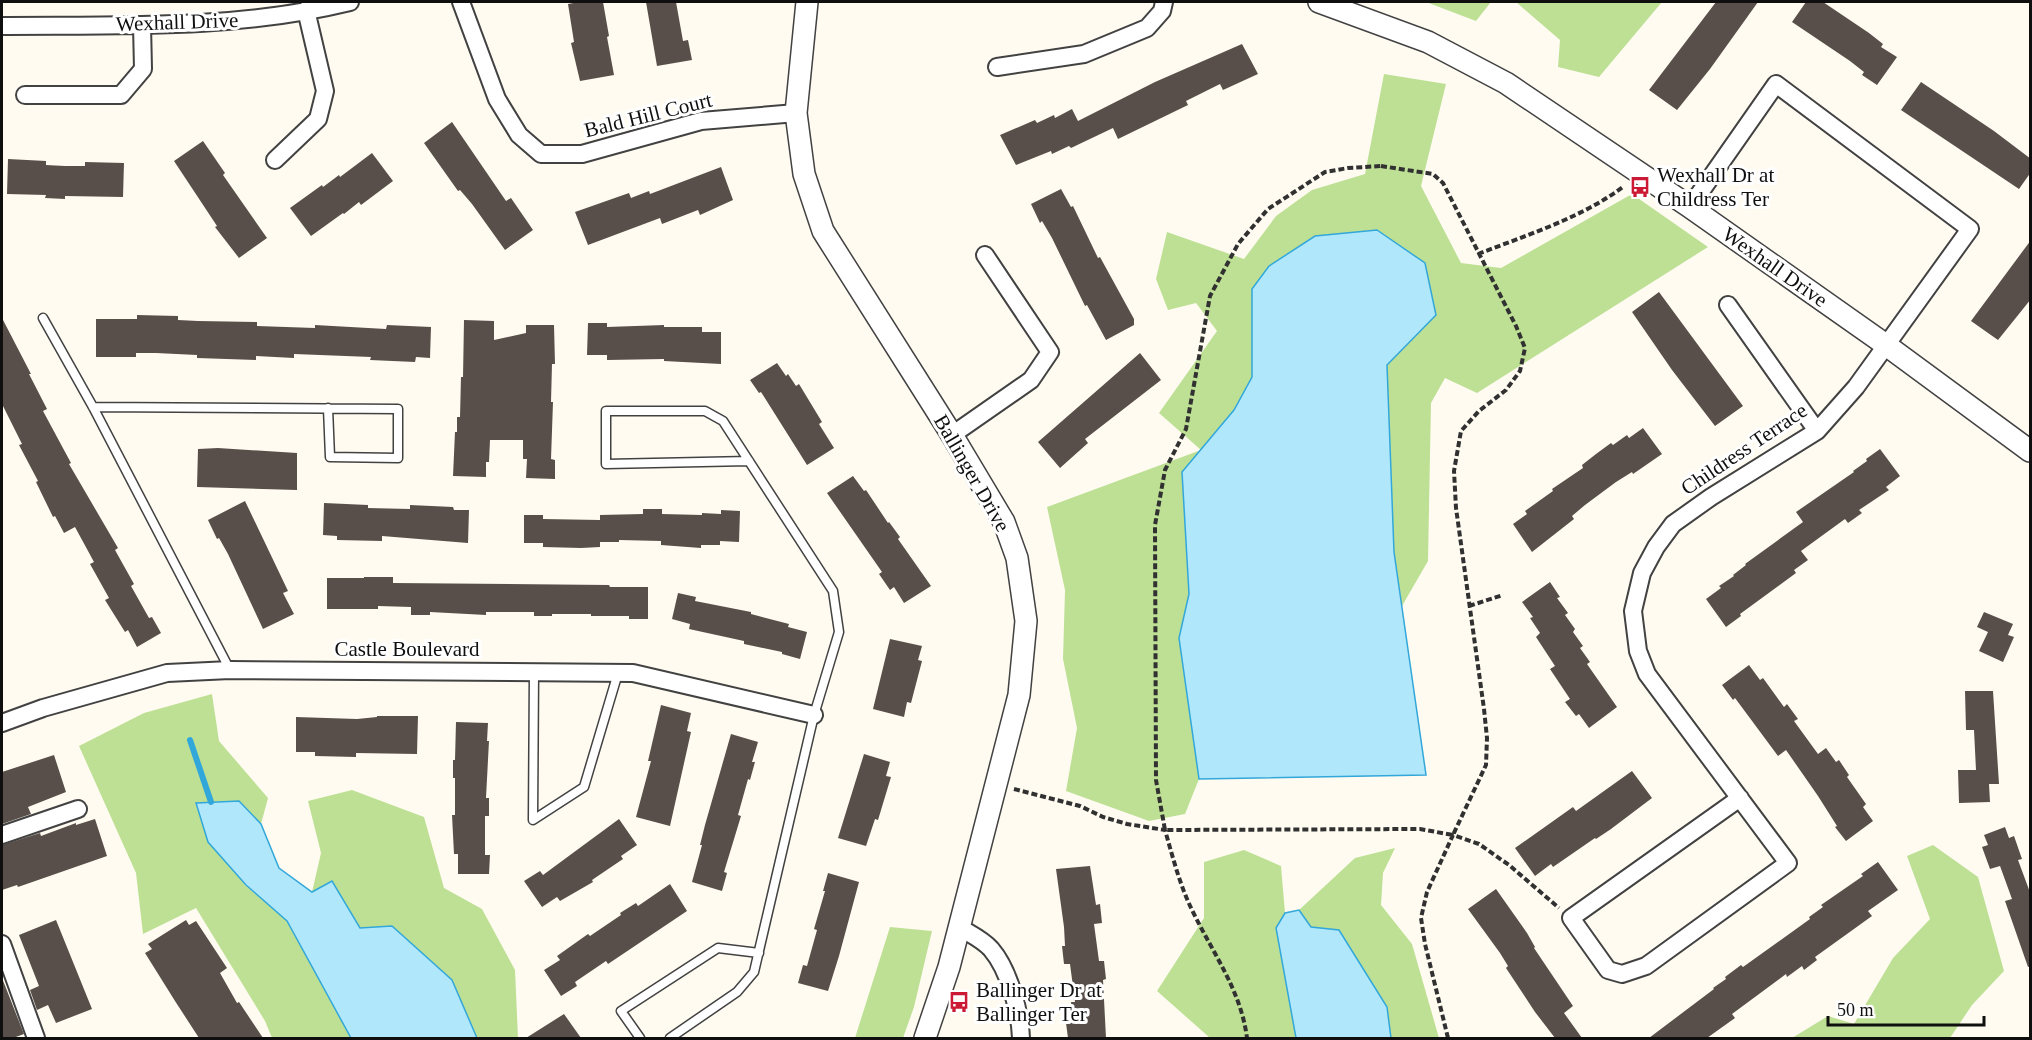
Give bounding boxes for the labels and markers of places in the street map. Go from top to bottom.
place label: Wexhall Dr at Childress Ter [1657,163,1774,211]
bus stop icon: Wexhall Dr at Childress Ter [1628,175,1652,199]
place label: Ballinger Dr at Ballinger Ter [976,978,1102,1026]
bus stop icon: Ballinger Dr at Ballinger Ter [947,990,971,1014]

